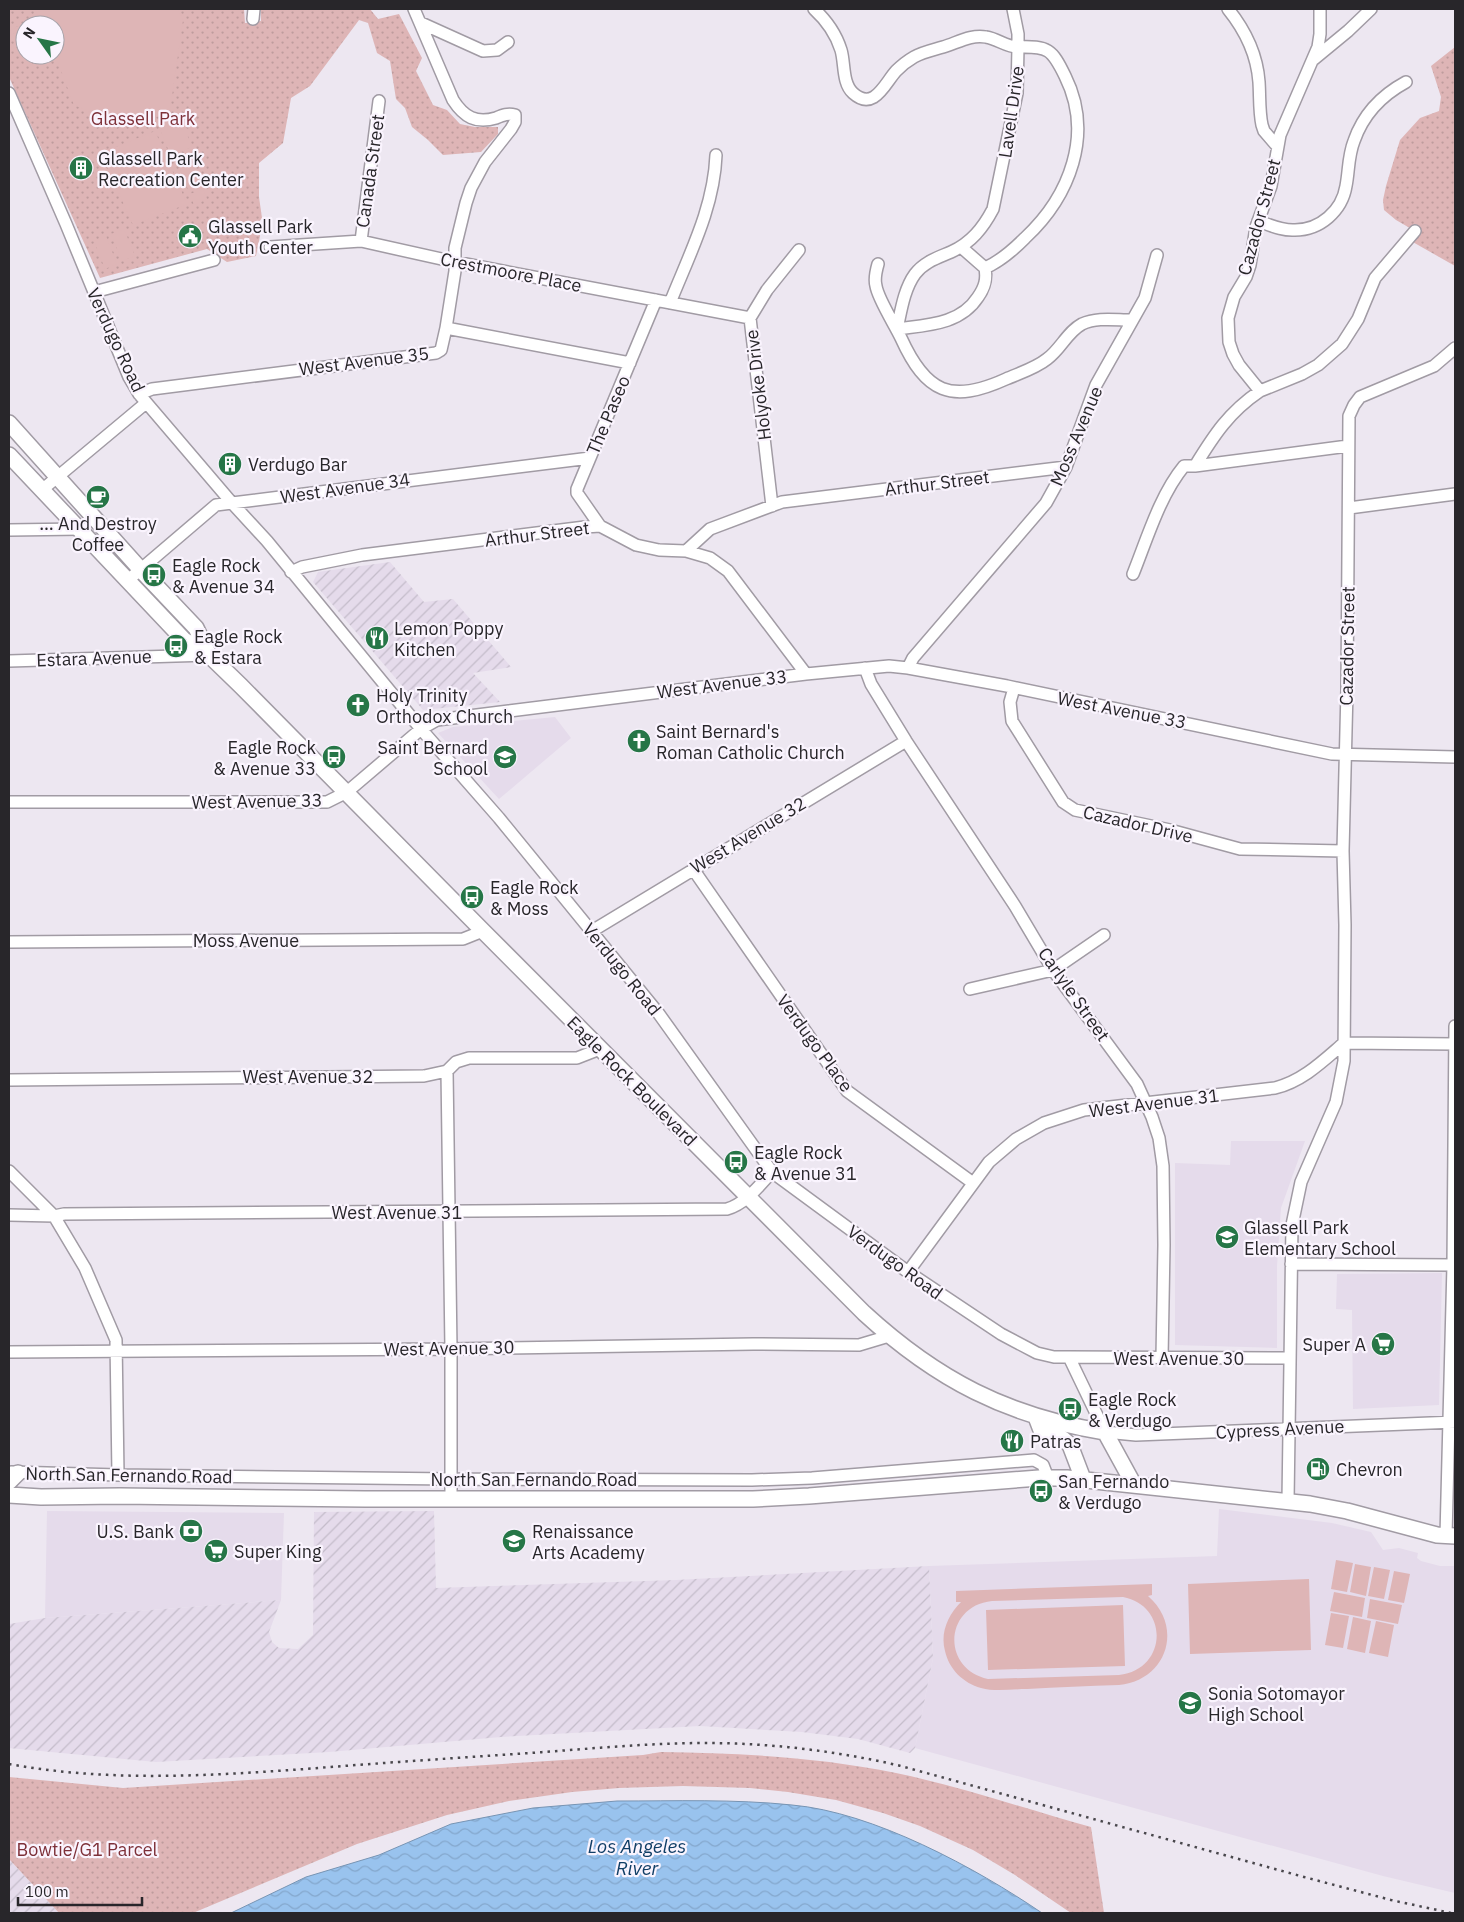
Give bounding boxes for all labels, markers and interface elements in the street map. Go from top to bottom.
north arrow [15,15,65,65]
text: N [19,24,39,42]
street label: Lavell Drive [993,64,1029,160]
park label: Glassell Park [91,107,196,130]
street label: Canada Street [351,113,389,229]
place label: Glassell Park Recreation Center [98,147,244,191]
building icon: Glassell Park Recreation Center [68,155,94,181]
street label: Cazador Street [1232,156,1286,278]
place label: Glassell Park Youth Center [208,215,313,259]
public building icon: Glassell Park Youth Center [177,223,203,249]
street label: Crestmoore Place [438,247,584,297]
street label: Verdugo Road [82,284,150,396]
street label: Holyoke Drive [740,328,776,442]
street label: West Avenue 35 [298,342,430,380]
street label: The Paseo [581,372,635,458]
street label: Moss Avenue [1045,382,1107,490]
building icon: Verdugo Bar [217,451,243,477]
place label: Verdugo Bar [248,453,348,476]
street label: Arthur Street [883,465,991,501]
street label: West Avenue 34 [279,467,412,508]
cafe icon: … And Destroy Coffee [85,484,111,510]
place label: … And Destroy Coffee [39,512,157,556]
street label: Arthur Street [483,516,591,552]
place label: Eagle Rock & Avenue 34 [172,554,275,598]
bus stop icon: Eagle Rock & Avenue 34 [141,562,167,588]
street label: Cazador Street [1334,586,1360,706]
place label: Lemon Poppy Kitchen [394,617,503,661]
place label: Eagle Rock & Estara [194,625,283,669]
restaurant icon: Lemon Poppy Kitchen [364,625,390,651]
bus stop icon: Eagle Rock & Estara [163,633,189,659]
street label: Estara Avenue [36,644,152,672]
street label: West Avenue 33 [656,665,788,703]
place label: Holy Trinity Orthodox Church [376,684,513,728]
street label: West Avenue 33 [1056,686,1188,734]
church icon: Holy Trinity Orthodox Church [345,692,371,718]
place label: Saint Bernard's Roman Catholic Church [656,720,845,764]
church icon: Saint Bernard's Roman Catholic Church [626,728,652,754]
place label: Eagle Rock & Avenue 33 [213,736,317,780]
place label: Saint Bernard School [378,736,488,780]
bus stop icon: Eagle Rock & Avenue 33 [321,744,347,770]
school or university icon: Saint Bernard School [492,744,518,770]
street label: West Avenue 33 [191,788,323,814]
street label: West Avenue 32 [686,791,810,879]
street label: Cazador Drive [1081,800,1195,848]
place label: Eagle Rock & Moss [490,876,579,920]
bus stop icon: Eagle Rock & Moss [459,884,485,910]
street label: Verdugo Road [578,918,666,1020]
street label: Moss Avenue [193,929,299,952]
street label: Carlyle Street [1033,943,1115,1045]
street label: Verdugo Place [772,990,858,1097]
street label: Eagle Rock Boulevard [562,1011,702,1151]
street label: West Avenue 32 [243,1065,373,1088]
street label: West Avenue 31 [1088,1084,1220,1122]
place label: Eagle Rock & Avenue 31 [754,1141,857,1185]
bus stop icon: Eagle Rock & Avenue 31 [723,1149,749,1175]
street label: West Avenue 31 [332,1201,462,1224]
place label: Glassell Park Elementary School [1244,1216,1396,1260]
street label: Verdugo Road [843,1220,947,1304]
school or university icon: Glassell Park Elementary School [1214,1224,1240,1250]
supermarket icon: Super A [1370,1331,1396,1357]
place label: Super A [1303,1333,1366,1356]
street label: West Avenue 30 [383,1335,515,1361]
street label: West Avenue 30 [1114,1347,1244,1370]
place label: Eagle Rock & Verdugo [1088,1388,1177,1432]
bus stop icon: Eagle Rock & Verdugo [1057,1396,1083,1422]
street label: Cypress Avenue [1215,1414,1345,1444]
restaurant icon: Patras [999,1428,1025,1454]
place label: Patras [1030,1430,1082,1453]
fuel station icon: Chevron [1305,1456,1331,1482]
place label: Chevron [1336,1458,1403,1481]
street label: North San Fernando Road [25,1462,233,1488]
street label: North San Fernando Road [430,1468,638,1491]
place label: San Fernando & Verdugo [1058,1470,1169,1514]
bus stop icon: San Fernando & Verdugo [1028,1478,1054,1504]
bank icon: U.S. Bank [178,1518,204,1544]
place label: U.S. Bank [97,1520,175,1543]
place label: Renaissance Arts Academy [532,1520,645,1564]
school or university icon: Renaissance Arts Academy [501,1528,527,1554]
supermarket icon: Super King [203,1538,229,1564]
place label: Super King [234,1540,322,1563]
place label: Sonia Sotomayor High School [1208,1682,1345,1726]
school or university icon: Sonia Sotomayor High School [1177,1690,1203,1716]
water label: Los Angeles River [588,1834,686,1880]
park label: Bowtie/G1 Parcel [16,1838,158,1861]
scale bar [18,1874,141,1906]
text: 100 m [25,1882,69,1901]

